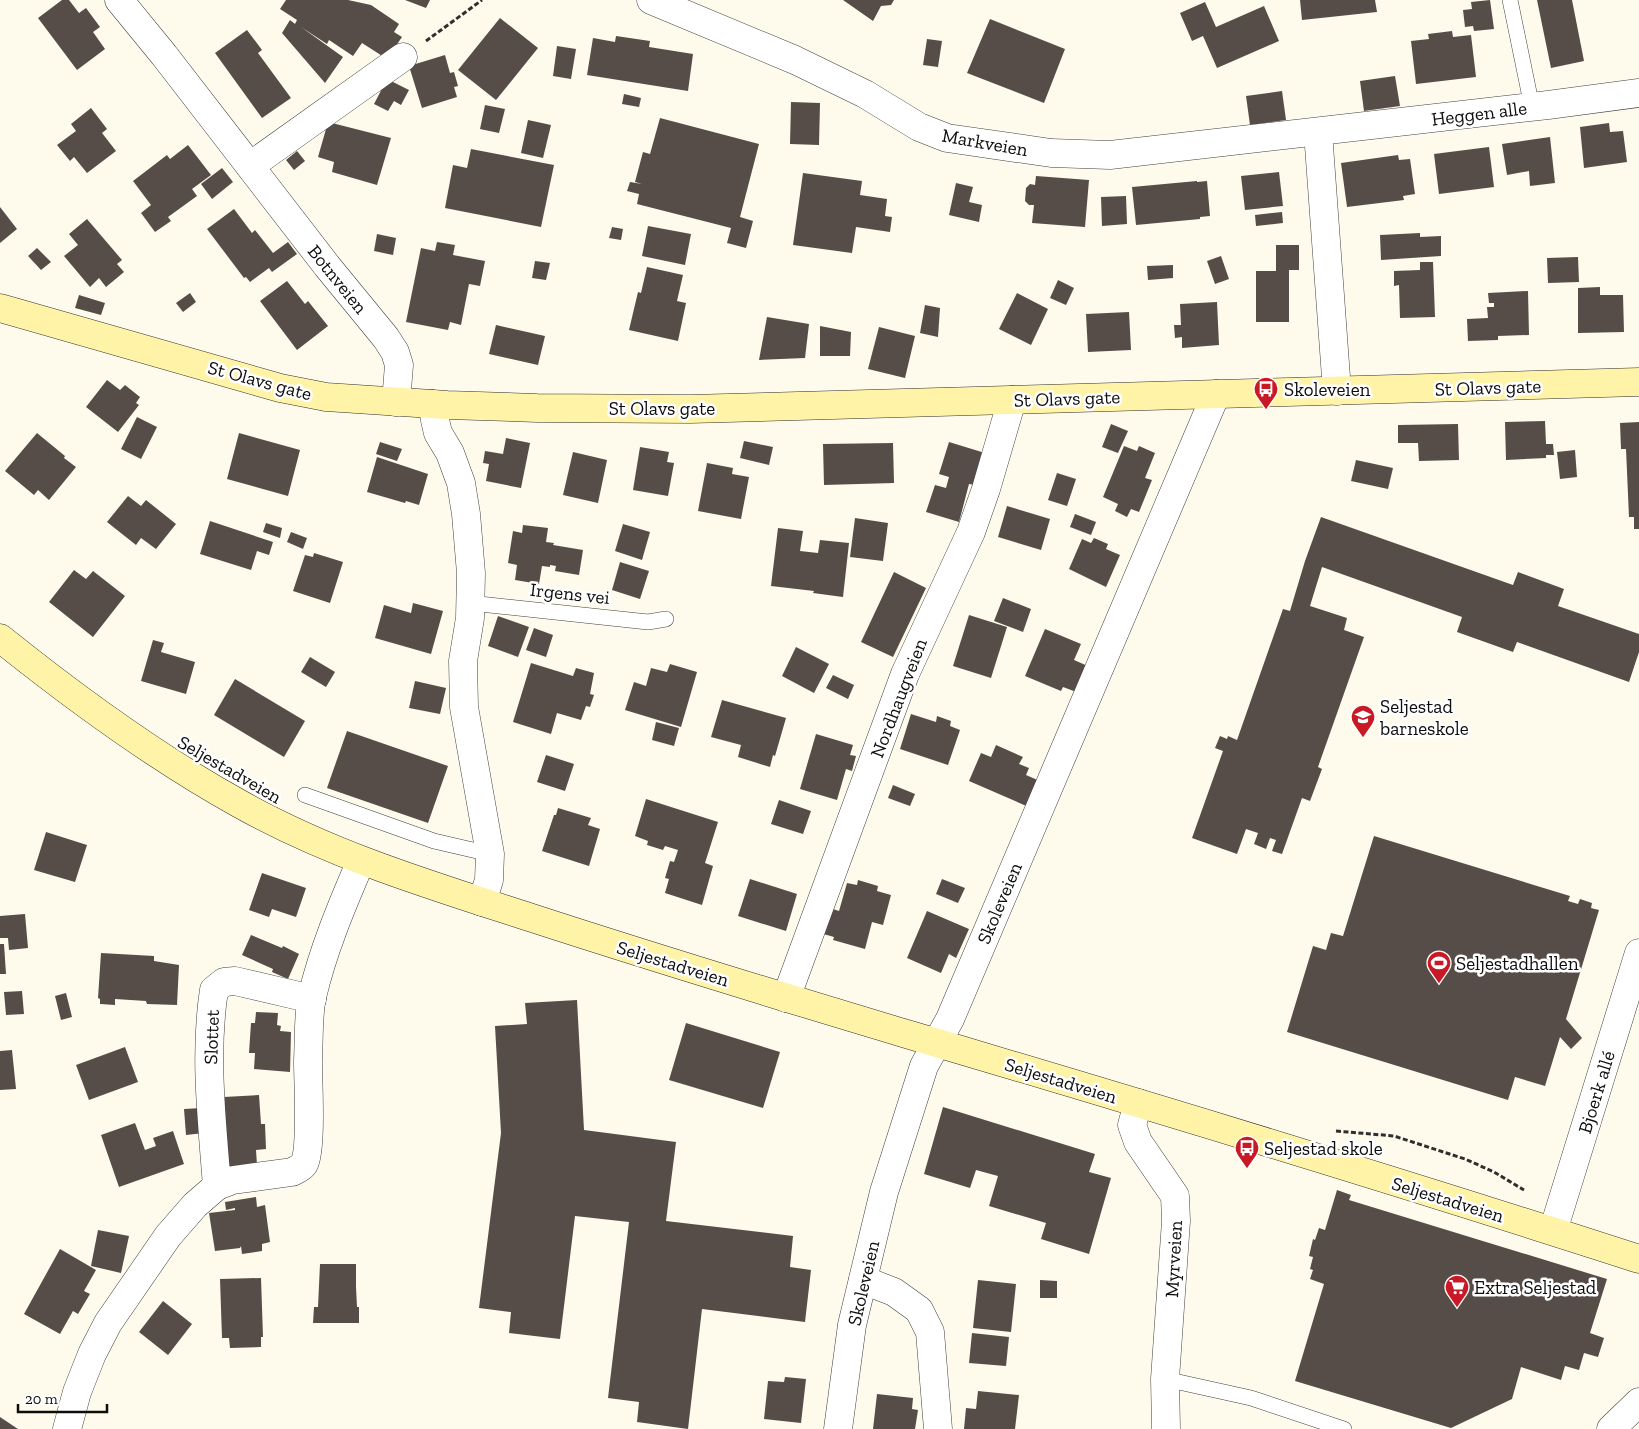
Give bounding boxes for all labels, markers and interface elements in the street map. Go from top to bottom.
street label: Heggen alle [1430,96,1528,131]
street label: Markveien [940,124,1030,161]
street label: Botnveien [303,240,372,319]
street label: St Olavs gate [205,356,314,405]
street label: St Olavs gate [1434,374,1542,401]
bus stop icon: Skoleveien [1253,376,1279,410]
place label: Skoleveien [1284,378,1371,401]
street label: St Olavs gate [1013,385,1121,412]
street label: St Olavs gate [609,397,715,420]
street label: Irgens vei [529,578,611,609]
street label: Nordhaugveien [865,635,932,761]
place label: Seljestad barneskole [1379,695,1469,740]
school or university icon: Seljestad barneskole [1350,704,1376,738]
street label: Seljestadveien [174,730,286,808]
street label: Skoleveien [972,859,1027,948]
street label: Seljestadveien [614,936,732,991]
sports icon: Seljestadhallen [1426,950,1452,984]
place label: Seljestadhallen [1456,952,1579,975]
street label: Slottet [199,1009,224,1065]
street label: Bjoerk allé [1573,1048,1620,1136]
street label: Seljestadveien [1002,1053,1120,1108]
bus stop icon: Seljestad skole [1234,1135,1260,1169]
place label: Seljestad skole [1264,1137,1383,1160]
street label: Seljestadveien [1389,1172,1507,1227]
street label: Myrveien [1160,1220,1187,1298]
street label: Skoleveien [843,1238,884,1328]
supermarket icon: Extra Seljestad [1444,1274,1470,1308]
place label: Extra Seljestad [1474,1276,1597,1299]
scale bar [18,1382,106,1414]
text: 20 m [25,1390,58,1408]

